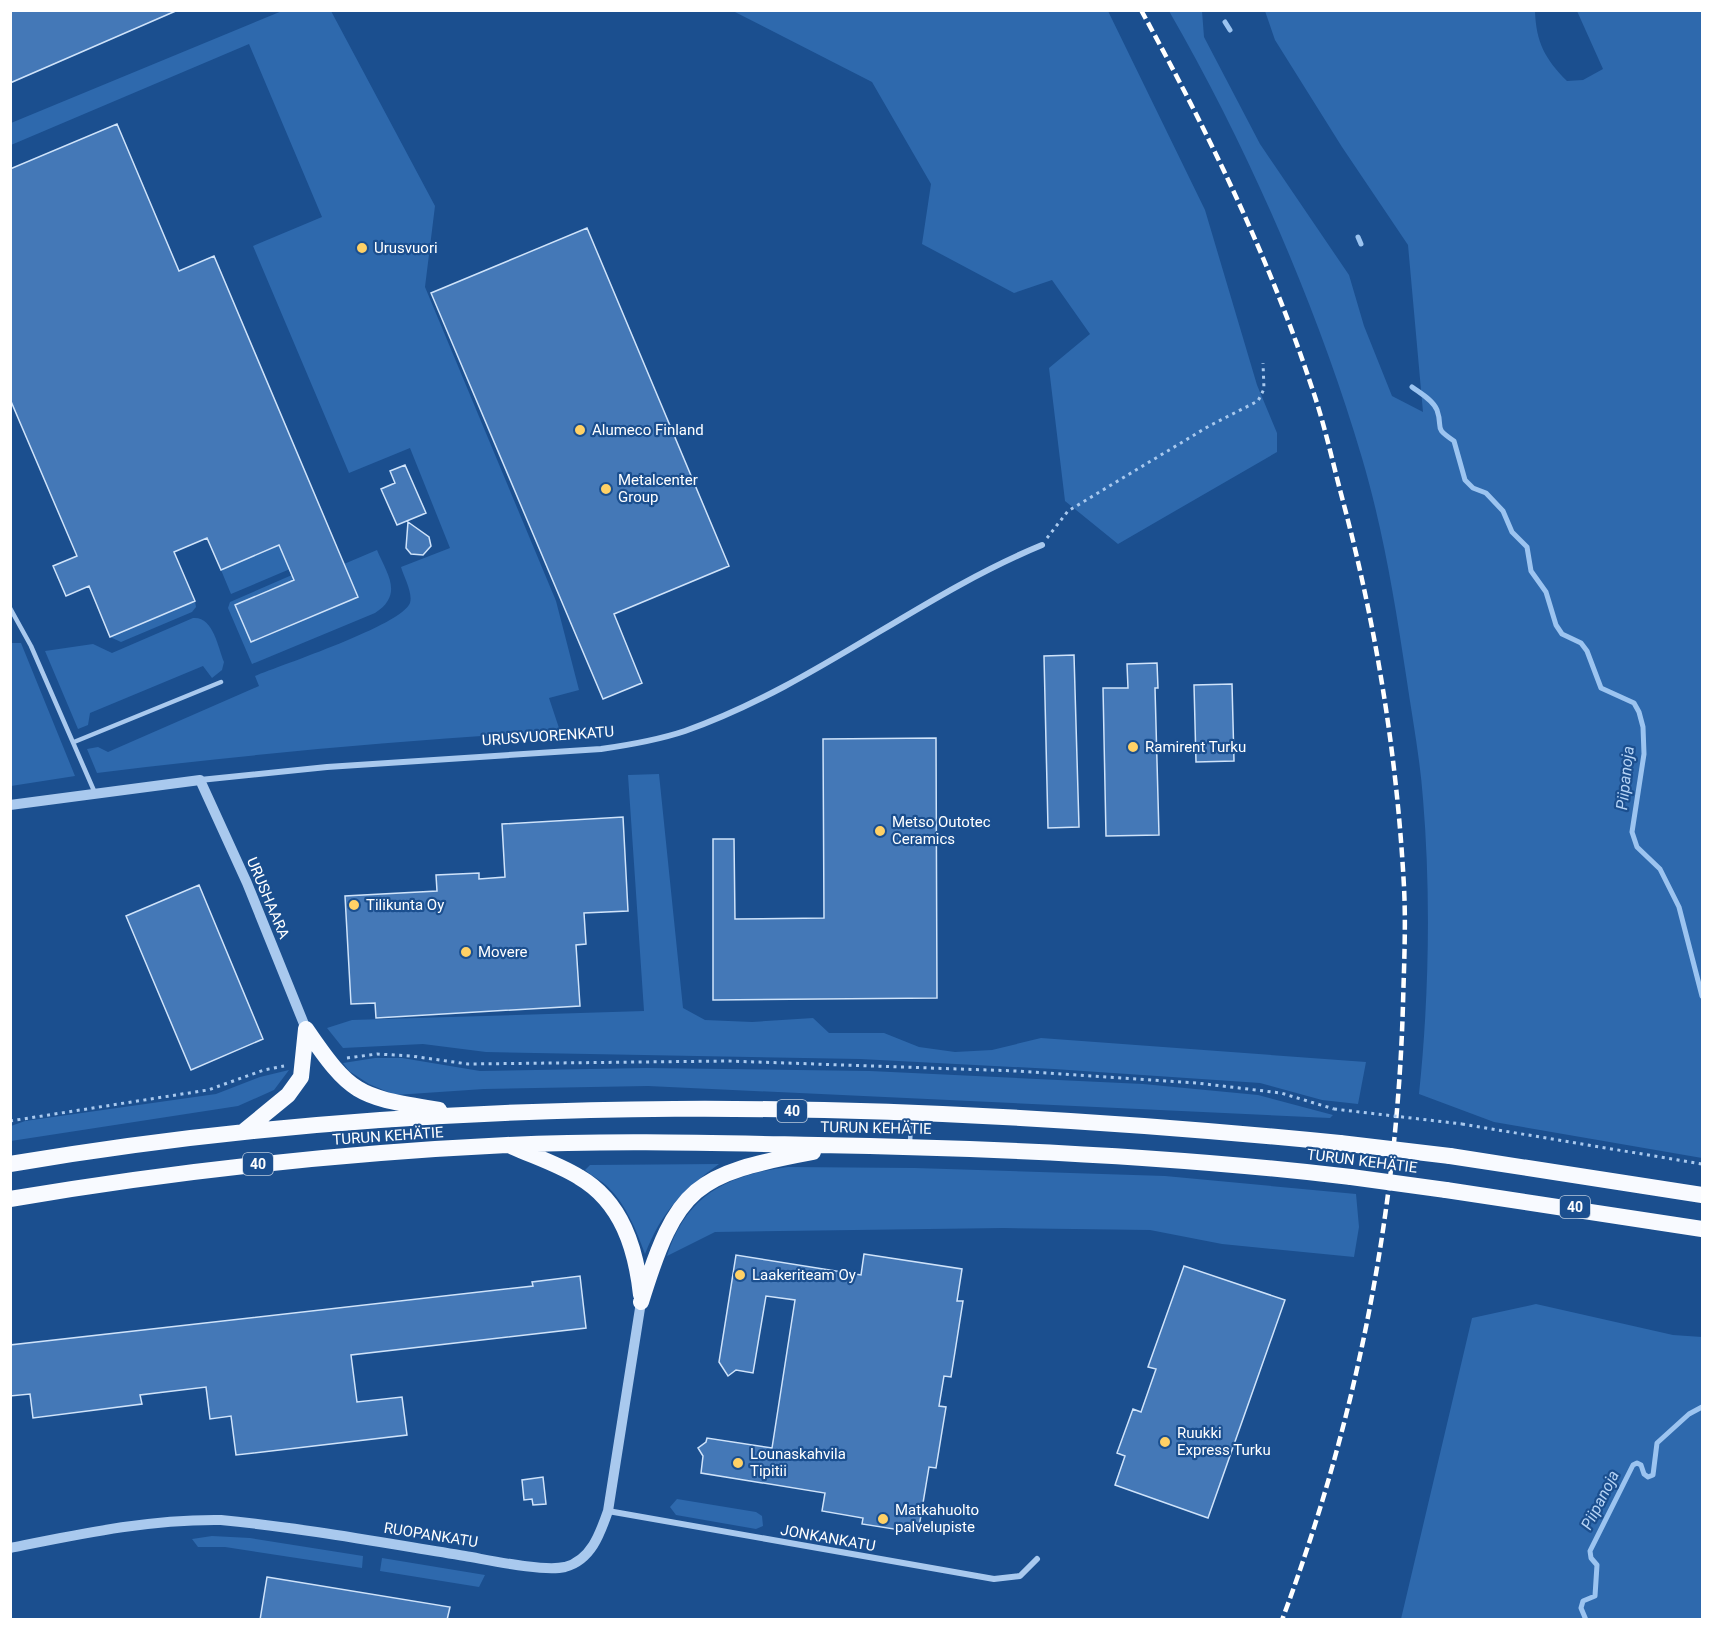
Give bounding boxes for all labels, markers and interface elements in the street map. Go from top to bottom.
place label: Urusvuori [374,239,438,257]
marker: Urusvuori [355,241,369,255]
place label: Alumeco Finland [592,421,704,439]
marker: Alumeco Finland [573,423,587,437]
place label: Metalcenter Group [618,471,698,506]
marker: Metalcenter Group [599,482,613,496]
street label: URUSVUORENKATU [481,722,615,750]
place label: Ramirent Turku [1145,738,1246,756]
marker: Ramirent Turku [1126,740,1140,754]
water label: Piipanoja [1612,745,1638,811]
place label: Metso Outotec Ceramics [892,813,991,848]
marker: Metso Outotec Ceramics [873,824,887,838]
street label: URUSHAARA [243,854,293,942]
place label: Tilikunta Oy [366,896,444,914]
marker: Tilikunta Oy [347,898,361,912]
place label: Movere [478,943,528,961]
marker: Movere [459,945,473,959]
road number: 40 [777,1100,807,1122]
street label: TURUN KEHÄTIE [820,1118,932,1138]
street label: TURUN KEHÄTIE [332,1123,445,1149]
street label: TURUN KEHÄTIE [1306,1145,1419,1177]
road number: 40 [243,1153,273,1175]
road number: 40 [1560,1196,1590,1218]
place label: Laakeriteam Oy [752,1266,856,1284]
marker: Laakeriteam Oy [733,1268,747,1282]
place label: Ruukki Express Turku [1177,1424,1271,1459]
marker: Ruukki Express Turku [1158,1435,1172,1449]
place label: Lounaskahvila Tipitii [750,1445,846,1480]
marker: Lounaskahvila Tipitii [731,1456,745,1470]
water label: Piipanoja [1577,1467,1623,1533]
place label: Matkahuolto palvelupiste [895,1501,979,1536]
marker: Matkahuolto palvelupiste [876,1512,890,1526]
street label: RUOPANKATU [383,1519,479,1551]
street label: JONKANKATU [779,1521,877,1555]

